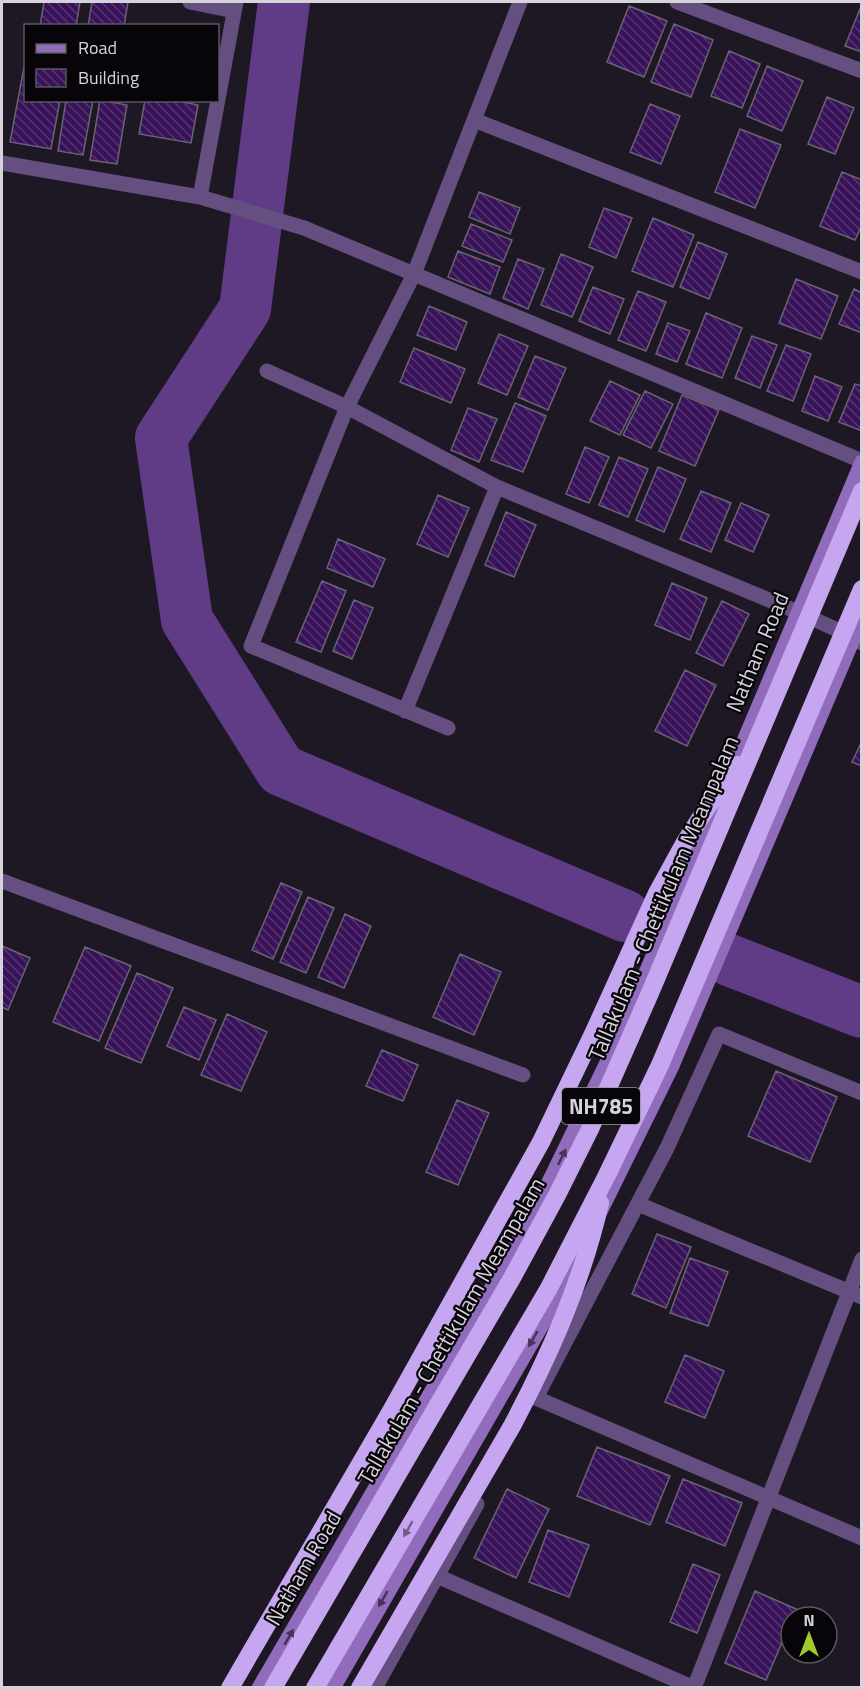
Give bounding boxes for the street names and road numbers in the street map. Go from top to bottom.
street label: Natham Road [716,587,798,717]
street label: Tallakulam - Chettikulam Meampalam [579,730,747,1066]
road number: NH785 [562,1088,640,1124]
street label: Tallakulam - Chettikulam Meampalam [349,1171,553,1491]
street label: Natham Road [256,1504,350,1632]

